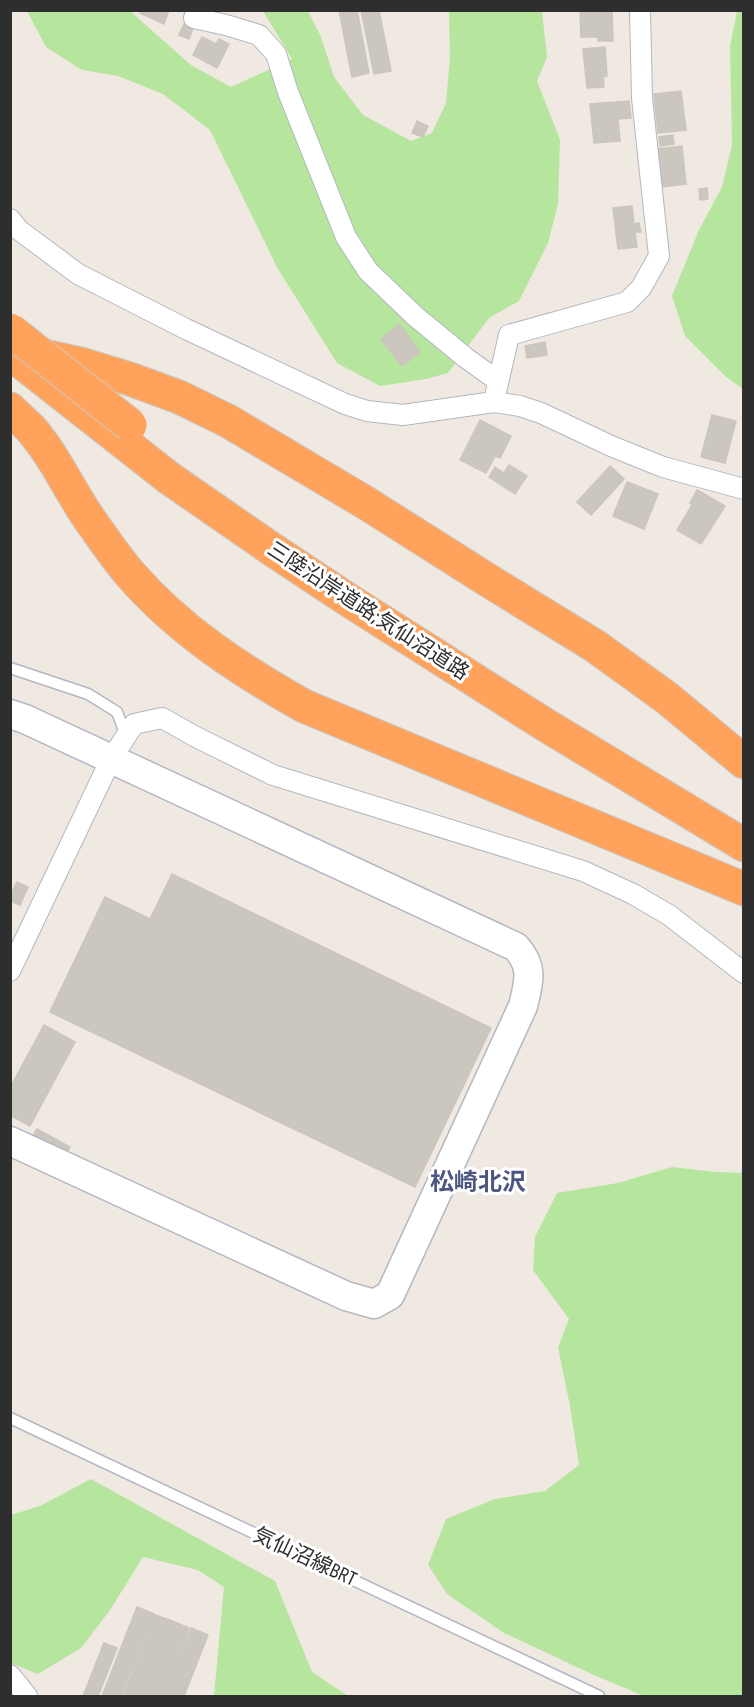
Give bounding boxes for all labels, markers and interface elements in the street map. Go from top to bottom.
street label: 三陸沿岸道路;気仙沼道路 [263,536,473,686]
district label: 松崎北沢 [430,1168,526,1197]
street label: 気仙沼線BRT [249,1522,361,1592]

